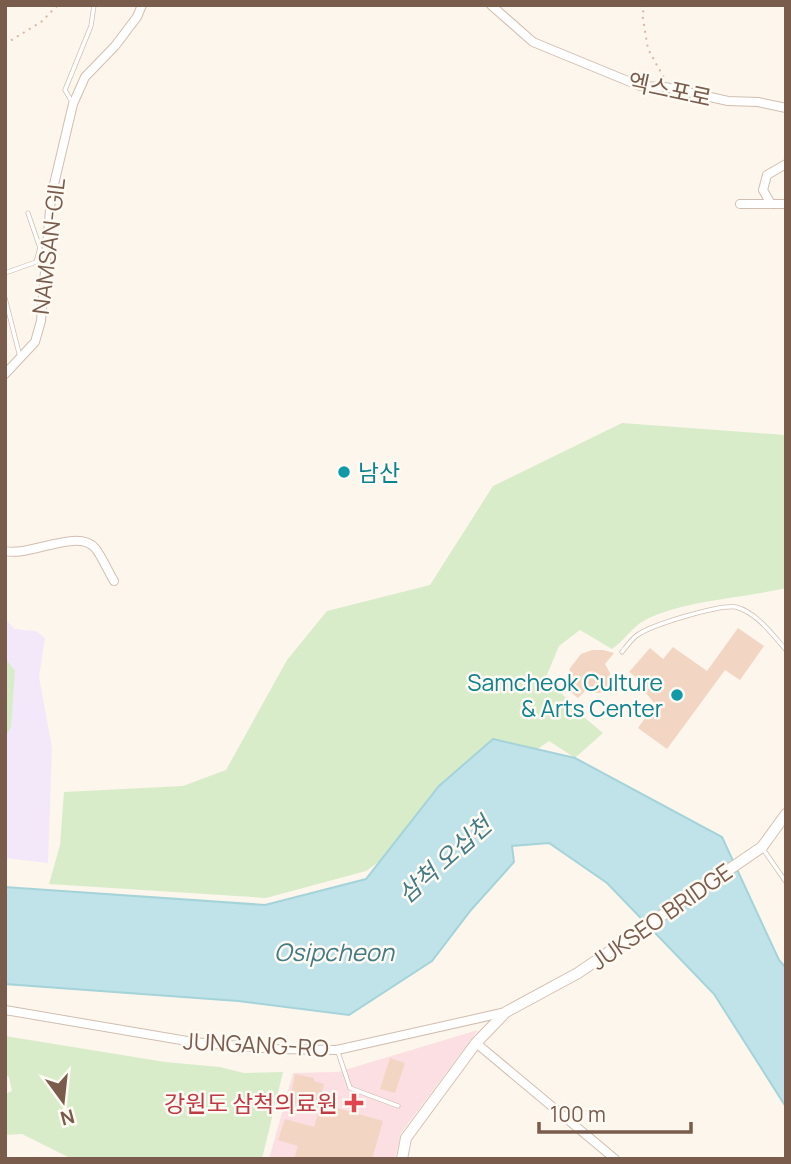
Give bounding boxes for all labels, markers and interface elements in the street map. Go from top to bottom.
street label: 엑스포로 [625,65,715,113]
street label: NAMSAN-GIL [24,176,72,316]
place label: 남산 [358,456,400,488]
marker: 남산 [336,464,352,480]
place label: Samcheok Culture & Arts Center [467,666,663,724]
marker: Samcheok Culture & Arts Center [669,687,685,703]
water label: 삼척 오십천 [390,806,500,910]
street label: JUKSEO BRIDGE [584,855,738,977]
water label: Osipcheon [274,935,395,968]
street label: JUNGANG-RO [182,1024,330,1064]
north arrow [28,1066,98,1136]
place label: 강원도 삼척의료원 [164,1087,338,1119]
scale bar [539,1090,691,1134]
marker: 강원도 삼척의료원 [344,1093,364,1113]
text: 100 m [550,1100,606,1128]
text: N [57,1103,77,1132]

